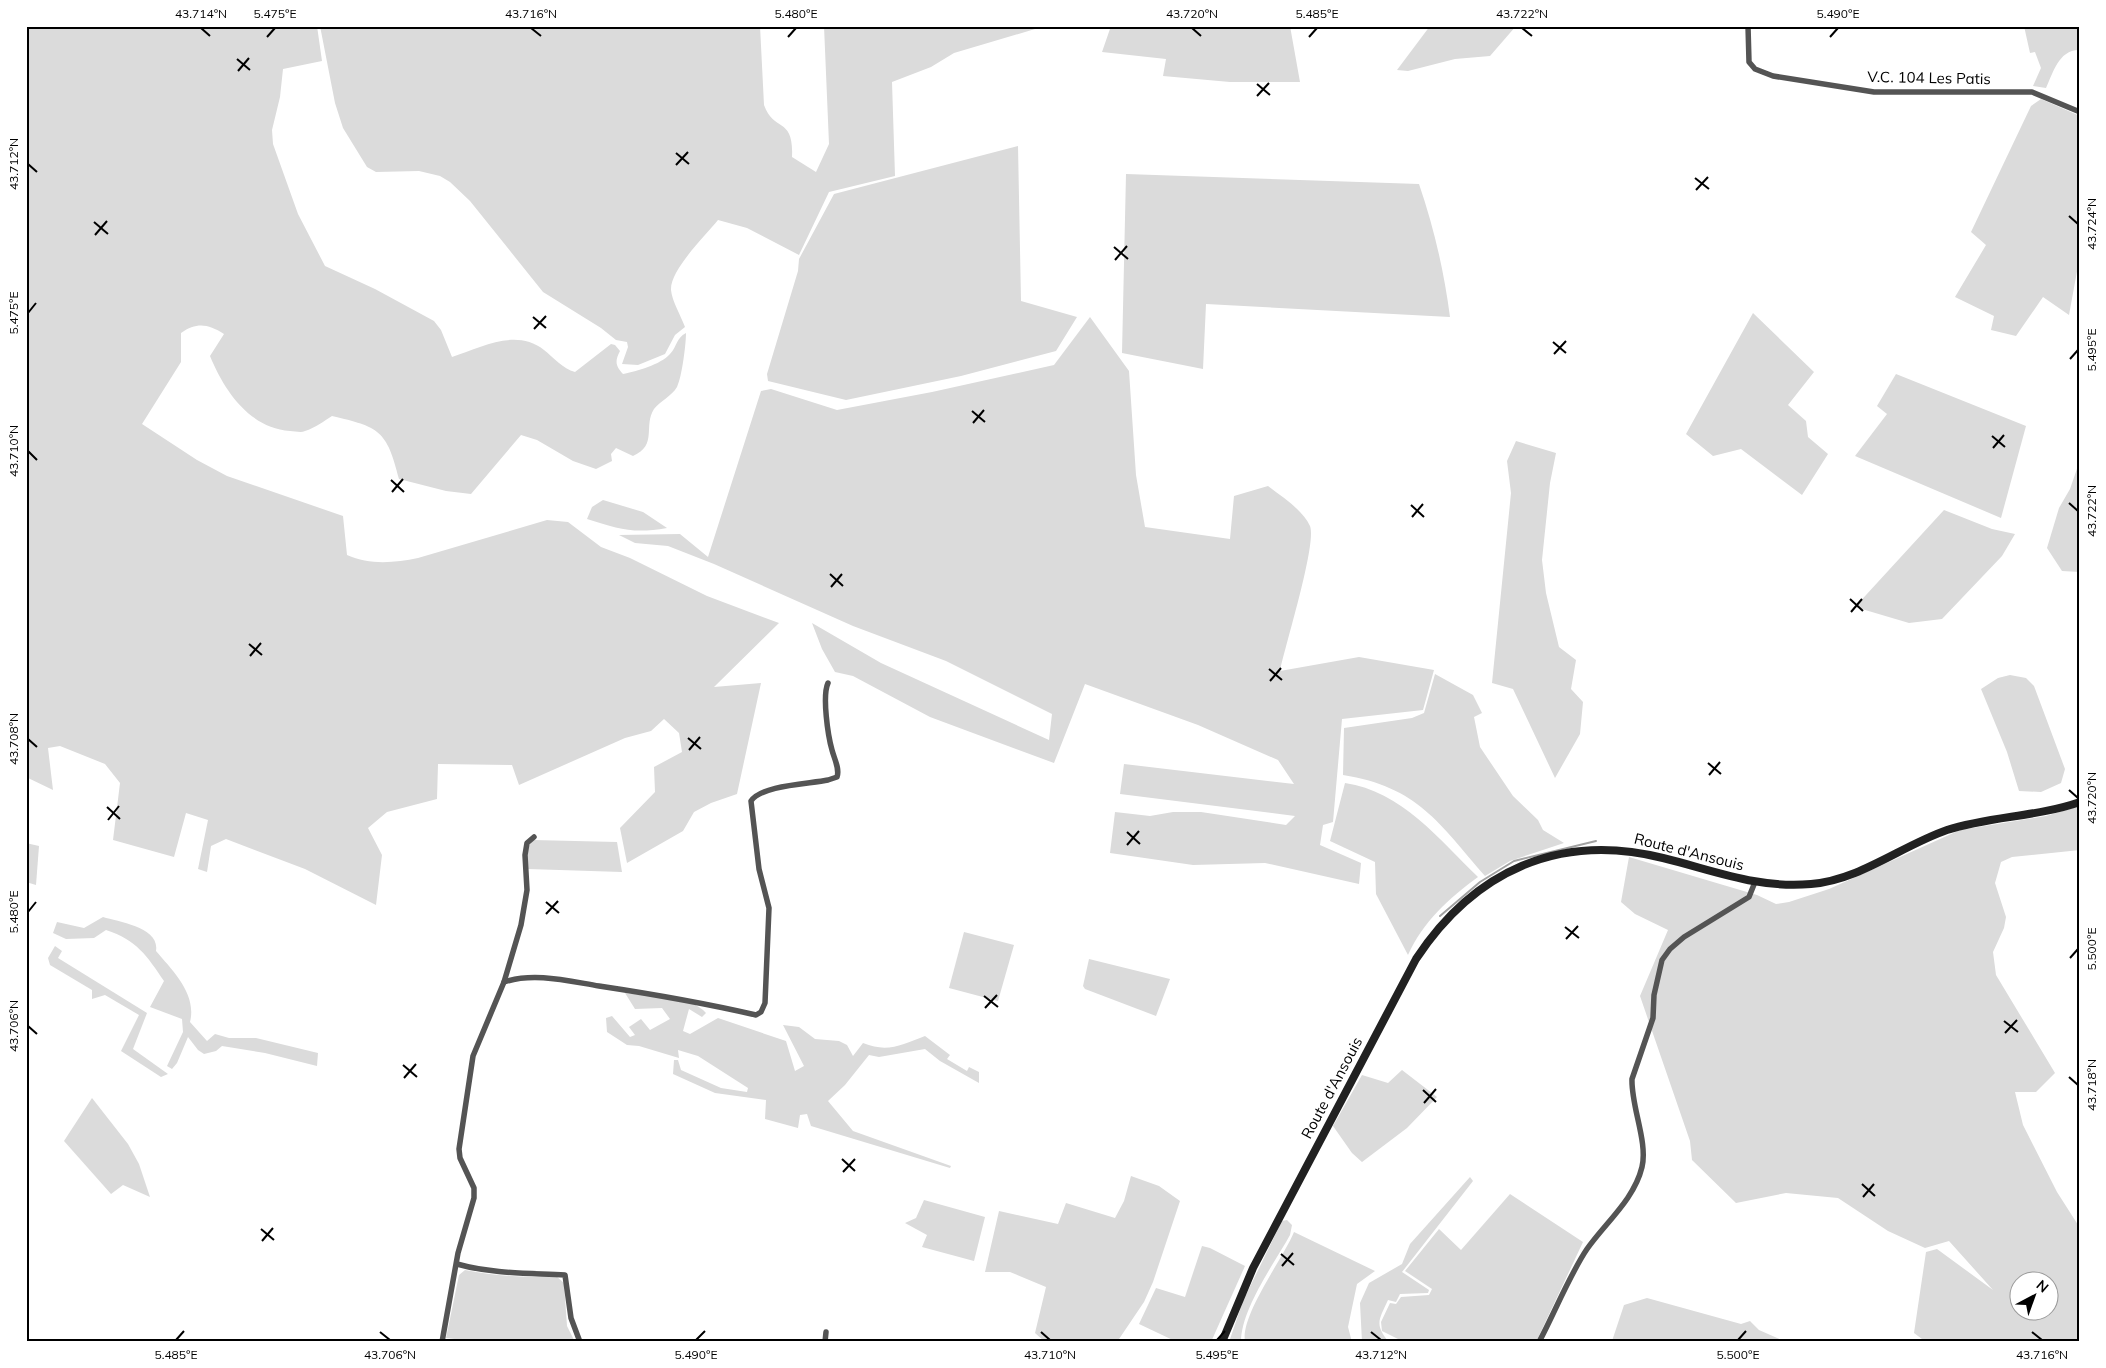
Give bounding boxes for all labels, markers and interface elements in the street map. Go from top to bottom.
text: 43.714°N [175,6,227,21]
text: 5.475°E [253,6,297,21]
text: 43.716°N [505,6,557,21]
text: 5.480°E [774,6,818,21]
text: 43.720°N [1166,6,1218,21]
text: 5.485°E [1295,6,1339,21]
text: 43.722°N [1496,6,1548,21]
text: 5.490°E [1816,6,1860,21]
street label: V.C. 104 Les Patis [1867,67,1991,88]
text: 43.712°N [6,138,21,190]
text: 43.724°N [2084,198,2099,250]
text: 5.475°E [6,291,21,335]
text: 5.495°E [2084,328,2099,372]
text: 43.710°N [6,425,21,477]
text: 43.722°N [2084,485,2099,537]
text: 43.708°N [6,713,21,765]
text: 43.720°N [2084,772,2099,824]
street label: Route d'Ansouis [1632,829,1746,874]
text: 5.480°E [6,890,21,934]
text: 5.500°E [2084,927,2099,971]
text: 43.706°N [6,1000,21,1052]
street label: Route d'Ansouis [1297,1034,1366,1142]
text: 43.718°N [2084,1059,2099,1111]
north arrow [2008,1270,2058,1320]
text: N [2033,1276,2052,1296]
text: 5.485°E [154,1347,198,1362]
text: 43.706°N [364,1347,416,1362]
text: 5.490°E [674,1347,718,1362]
text: 43.710°N [1024,1347,1076,1362]
text: 5.495°E [1195,1347,1239,1362]
text: 43.712°N [1355,1347,1407,1362]
text: 5.500°E [1716,1347,1760,1362]
text: 43.716°N [2016,1347,2068,1362]

